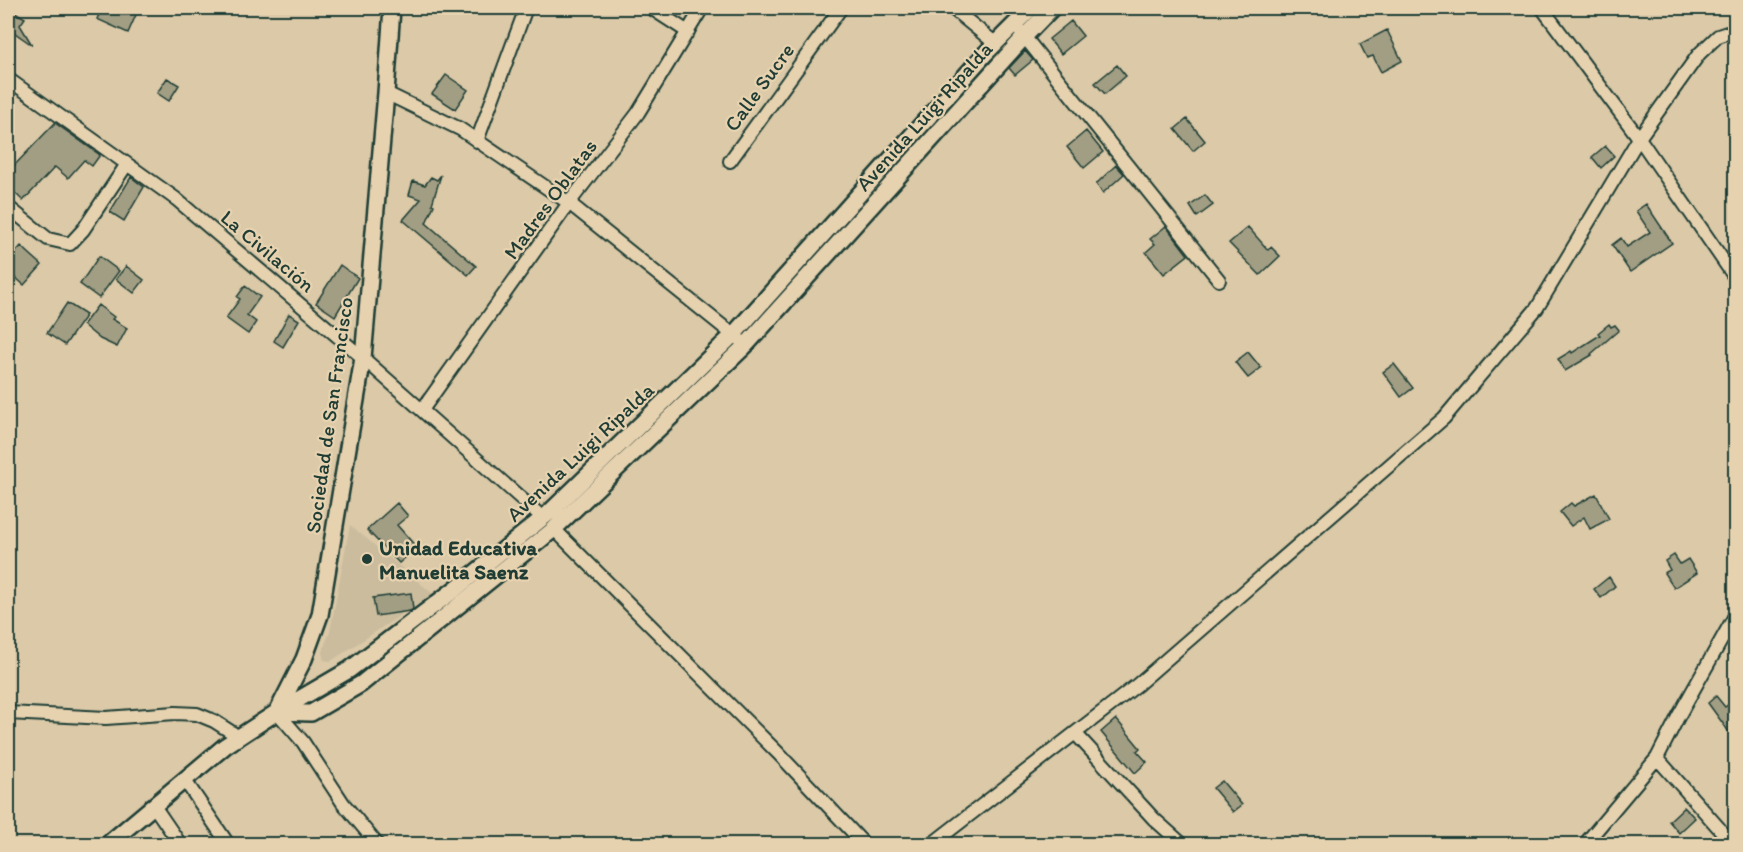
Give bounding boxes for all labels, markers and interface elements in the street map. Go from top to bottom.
street label: Avenida Luigi Ripalda [850,36,998,196]
street label: Calle Sucre [719,38,799,136]
street label: Madres Oblatas [498,134,602,264]
street label: La Civilación [216,204,320,298]
street label: Sociedad de San Francisco [300,295,358,535]
street label: Avenida Luigi Ripalda [501,377,659,527]
place label: Unidad Educativa Manuelita Saenz [379,535,538,584]
marker: Unidad Educativa Manuelita Saenz [360,552,374,566]

